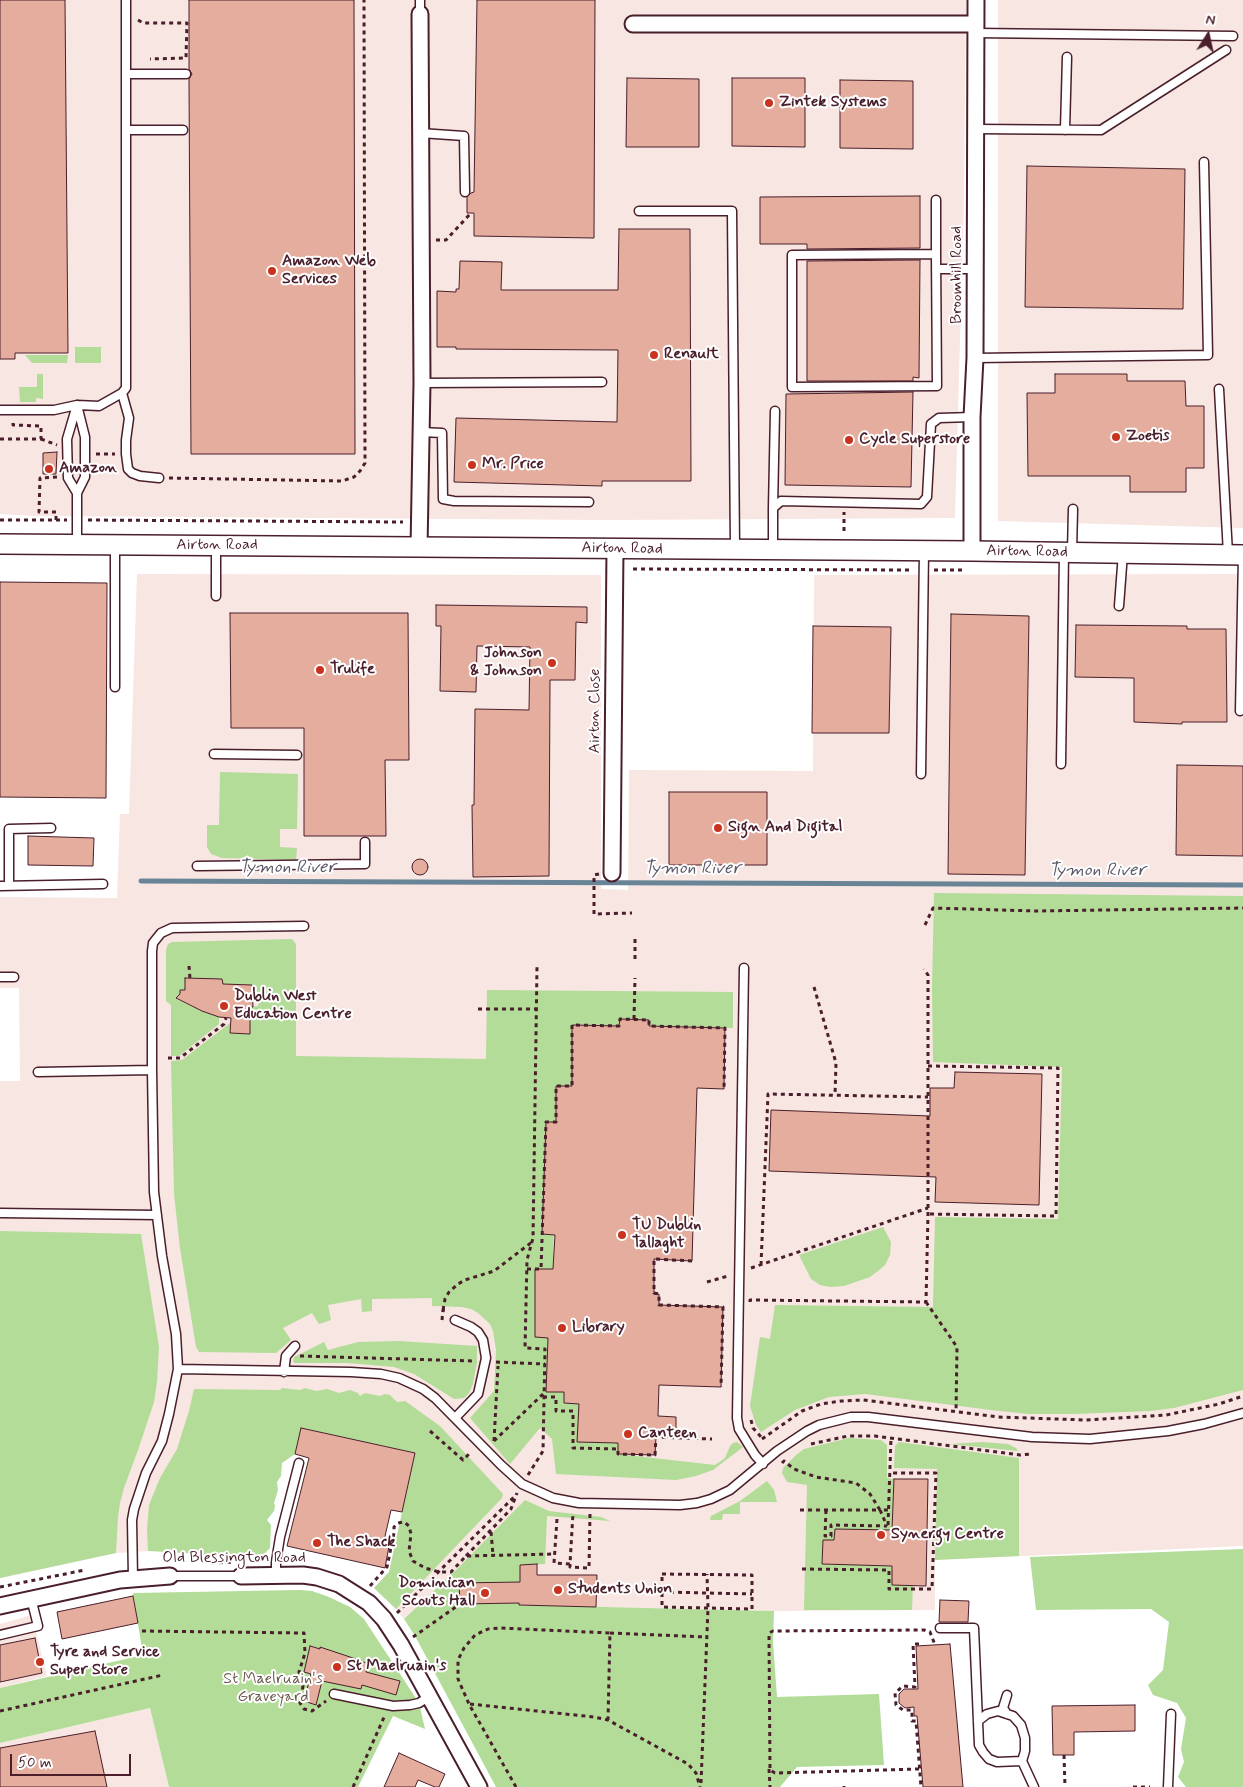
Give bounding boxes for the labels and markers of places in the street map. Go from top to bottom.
place label: Zintek Systems [779,93,887,113]
marker: Zintek Systems [763,97,775,109]
place label: Amazon Web Services [282,252,376,290]
marker: Amazon Web Services [266,265,278,277]
place label: Renault [664,345,719,365]
marker: Renault [648,349,660,361]
place label: Zoetis [1126,427,1169,447]
place label: Cycle Superstore [859,430,970,450]
marker: Zoetis [1110,431,1122,443]
marker: Cycle Superstore [843,434,855,446]
place label: Mr. Price [482,455,544,475]
place label: Amazon [59,459,117,479]
marker: Mr. Price [466,459,478,471]
marker: Amazon [43,463,55,475]
place label: Johnson & Johnson [470,644,542,682]
marker: Johnson & Johnson [546,657,558,669]
place label: Trulife [330,660,375,680]
marker: Trulife [314,664,326,676]
place label: Sign And Digital [728,818,842,838]
marker: Sign And Digital [712,822,724,834]
place label: Dublin West Education Centre [234,987,352,1025]
marker: Dublin West Education Centre [218,1000,230,1012]
place label: TU Dublin Tallaght [632,1216,701,1254]
marker: TU Dublin Tallaght [616,1229,628,1241]
place label: Library [572,1318,625,1338]
marker: Library [556,1322,568,1334]
place label: Canteen [638,1424,697,1444]
marker: Canteen [622,1428,634,1440]
place label: Synergy Centre [891,1525,1004,1545]
marker: Synergy Centre [875,1529,887,1541]
place label: The Shack [327,1533,395,1553]
marker: The Shack [311,1537,323,1549]
place label: Dominican Scouts Hall [398,1574,475,1612]
place label: Students Union [568,1580,672,1600]
marker: Students Union [552,1584,564,1596]
marker: Dominican Scouts Hall [479,1587,491,1599]
place label: Tyre and Service Super Store [50,1643,160,1681]
marker: Tyre and Service Super Store [34,1656,46,1668]
place label: St Maelruain's [347,1657,446,1677]
marker: St Maelruain's [331,1661,343,1673]

